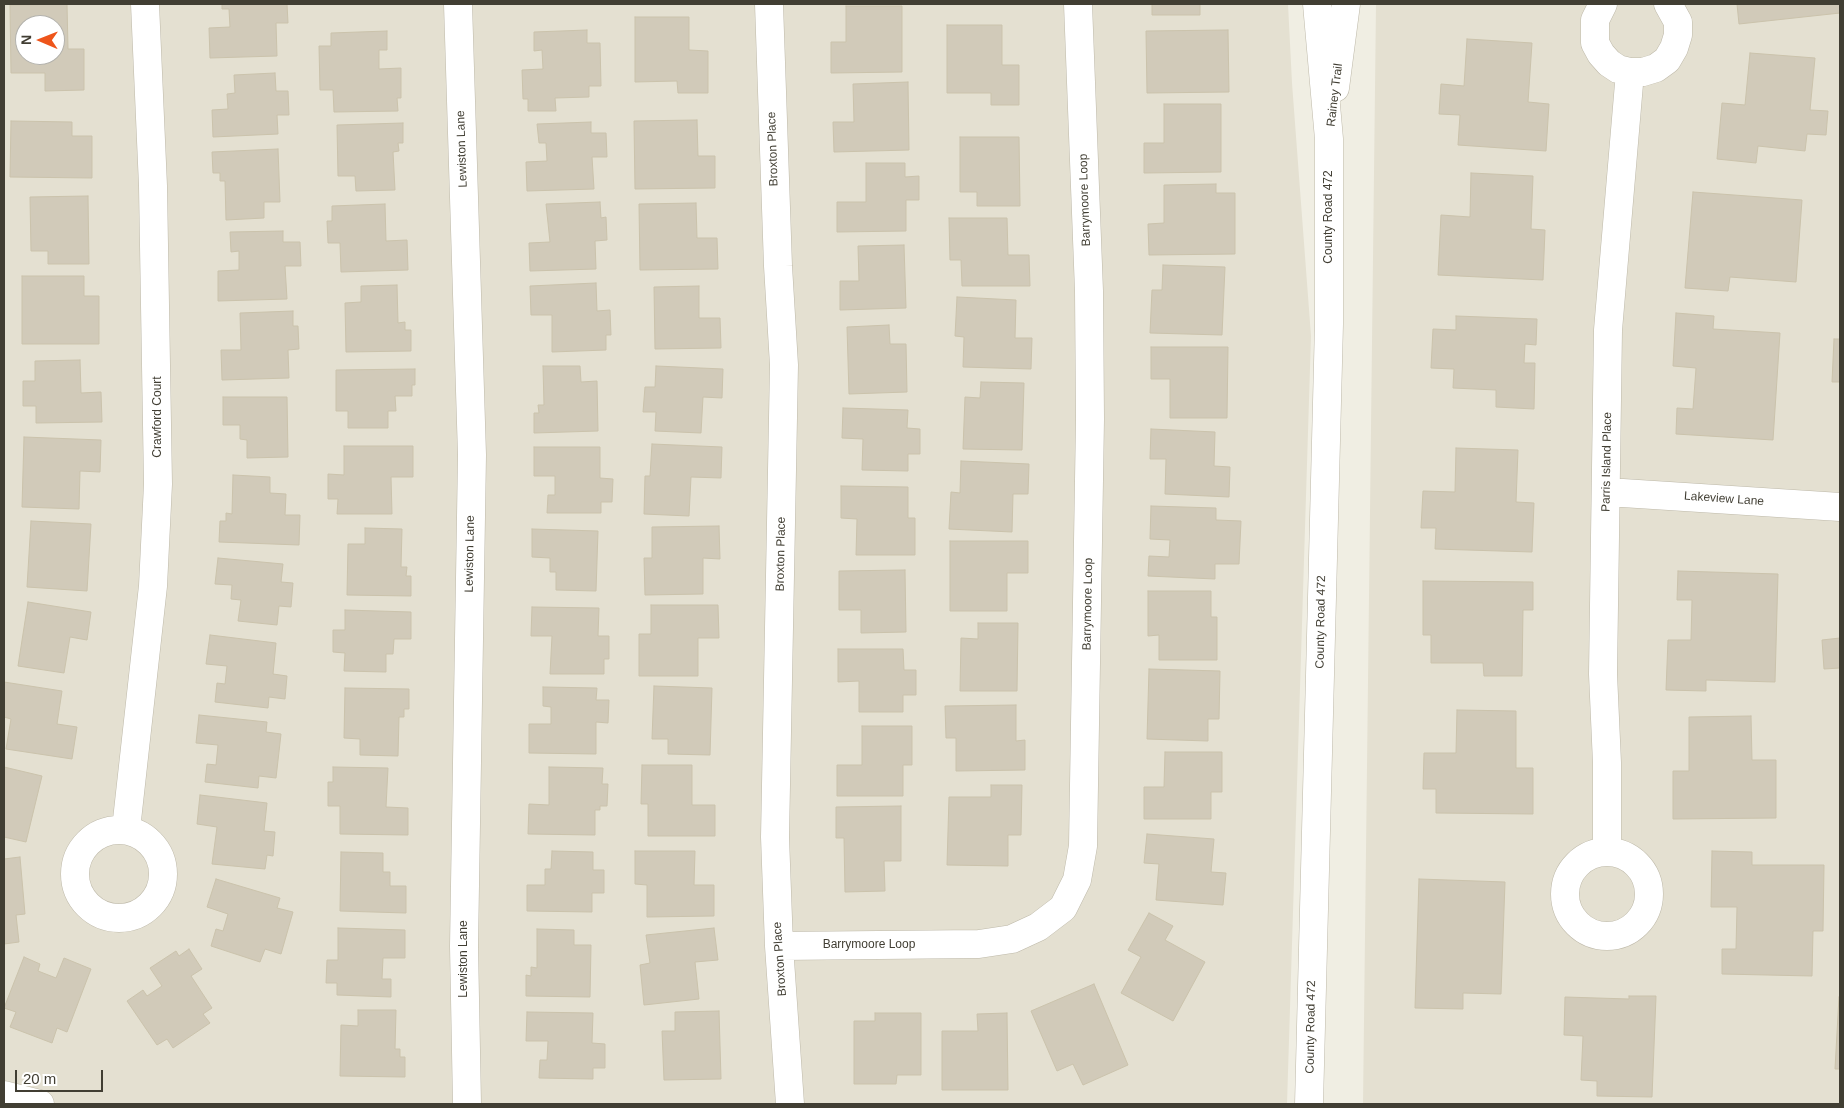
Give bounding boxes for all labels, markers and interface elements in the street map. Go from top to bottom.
north arrow [15,15,65,65]
text: N [18,35,34,45]
street label: Rainey Trail [1324,63,1346,127]
street label: Lewiston Lane [453,110,471,188]
street label: Broxton Place [765,111,781,187]
street label: Barrymoore Loop [1076,153,1094,247]
street label: County Road 472 [1322,170,1336,264]
street label: Crawford Court [151,376,165,458]
street label: Parris Island Place [1599,412,1615,512]
street label: Lakeview Lane [1684,489,1764,509]
street label: Lewiston Lane [462,515,478,593]
street label: Broxton Place [773,517,789,591]
street label: Barrymoore Loop [1080,558,1096,650]
street label: County Road 472 [1313,575,1329,669]
street label: Lewiston Lane [457,920,471,998]
street label: Broxton Place [770,921,790,997]
street label: Barrymoore Loop [823,938,915,952]
street label: County Road 472 [1303,980,1319,1074]
scale bar [18,1060,105,1092]
text: 20 m [23,1070,56,1087]

